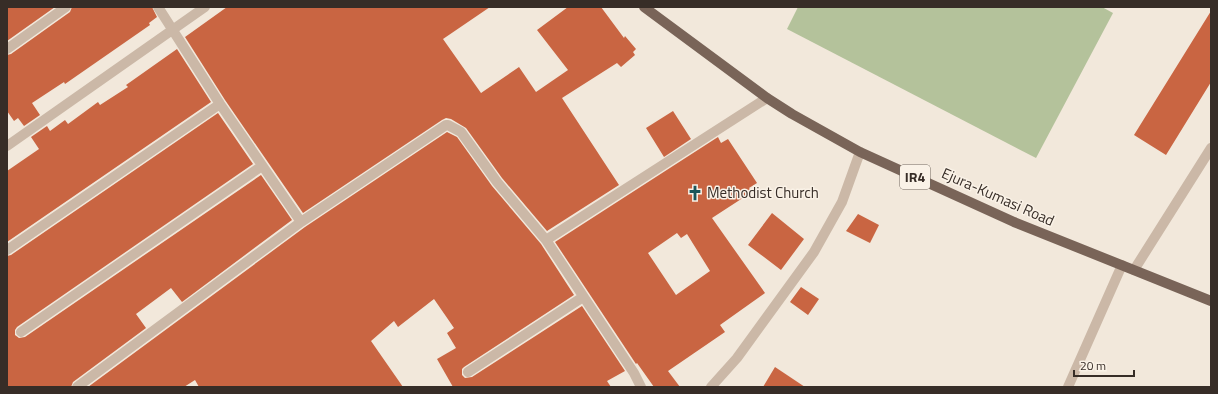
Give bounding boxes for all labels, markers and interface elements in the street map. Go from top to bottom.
street label: Ejura-Kumasi Road [938,161,1058,232]
road number: IR4 [900,165,930,189]
place label: Methodist Church [707,181,819,204]
church icon: Methodist Church [686,184,704,202]
scale bar [1074,352,1134,378]
text: 20 m [1080,356,1106,375]

